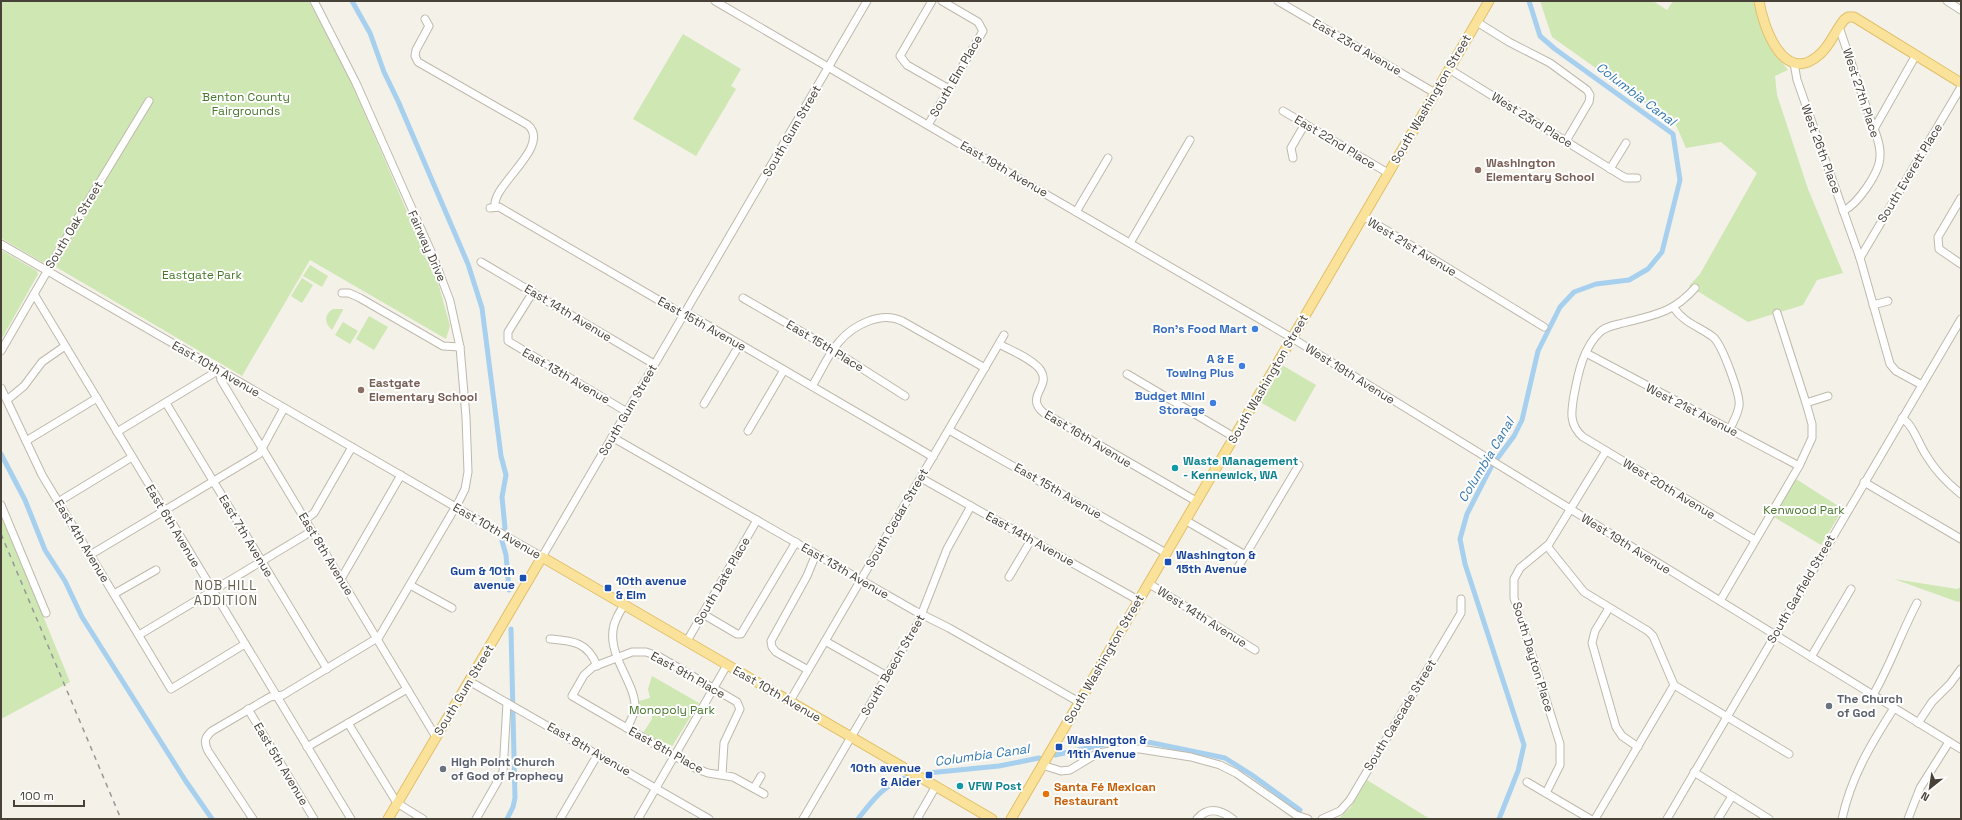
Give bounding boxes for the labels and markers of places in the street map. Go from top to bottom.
place label: Washington Elementary School [1486,155,1594,185]
marker: Washington Elementary School [1473,165,1483,175]
place label: Ron's Food Mart [1153,321,1247,337]
marker: Ron's Food Mart [1250,324,1260,334]
place label: A & E Towing Plus [1166,351,1234,381]
marker: A & E Towing Plus [1237,361,1247,371]
place label: Eastgate Elementary School [369,375,477,405]
marker: Eastgate Elementary School [356,385,366,395]
place label: Budget Mini Storage [1135,388,1205,418]
marker: Budget Mini Storage [1208,398,1218,408]
place label: Waste Management - Kennewick, WA [1183,453,1298,483]
marker: Waste Management - Kennewick, WA [1170,463,1180,473]
place label: Washington & 15th Avenue [1176,547,1256,577]
marker: Washington & 15th Avenue [1163,557,1173,567]
place label: Gum & 10th avenue [450,563,515,593]
marker: Gum & 10th avenue [518,573,528,583]
place label: 10th avenue & Elm [616,573,687,603]
marker: 10th avenue & Elm [603,583,613,593]
place label: The Church of God [1837,691,1903,721]
marker: The Church of God [1824,701,1834,711]
place label: Washington & 11th Avenue [1067,732,1147,762]
marker: Washington & 11th Avenue [1054,742,1064,752]
place label: High Point Church of God of Prophecy [451,754,563,784]
place label: 10th avenue & Alder [850,760,921,790]
marker: High Point Church of God of Prophecy [438,764,448,774]
marker: 10th avenue & Alder [924,770,934,780]
place label: VFW Post [968,778,1022,794]
place label: Santa Fé Mexican Restaurant [1054,779,1156,809]
marker: VFW Post [955,781,965,791]
marker: Santa Fé Mexican Restaurant [1041,789,1051,799]

